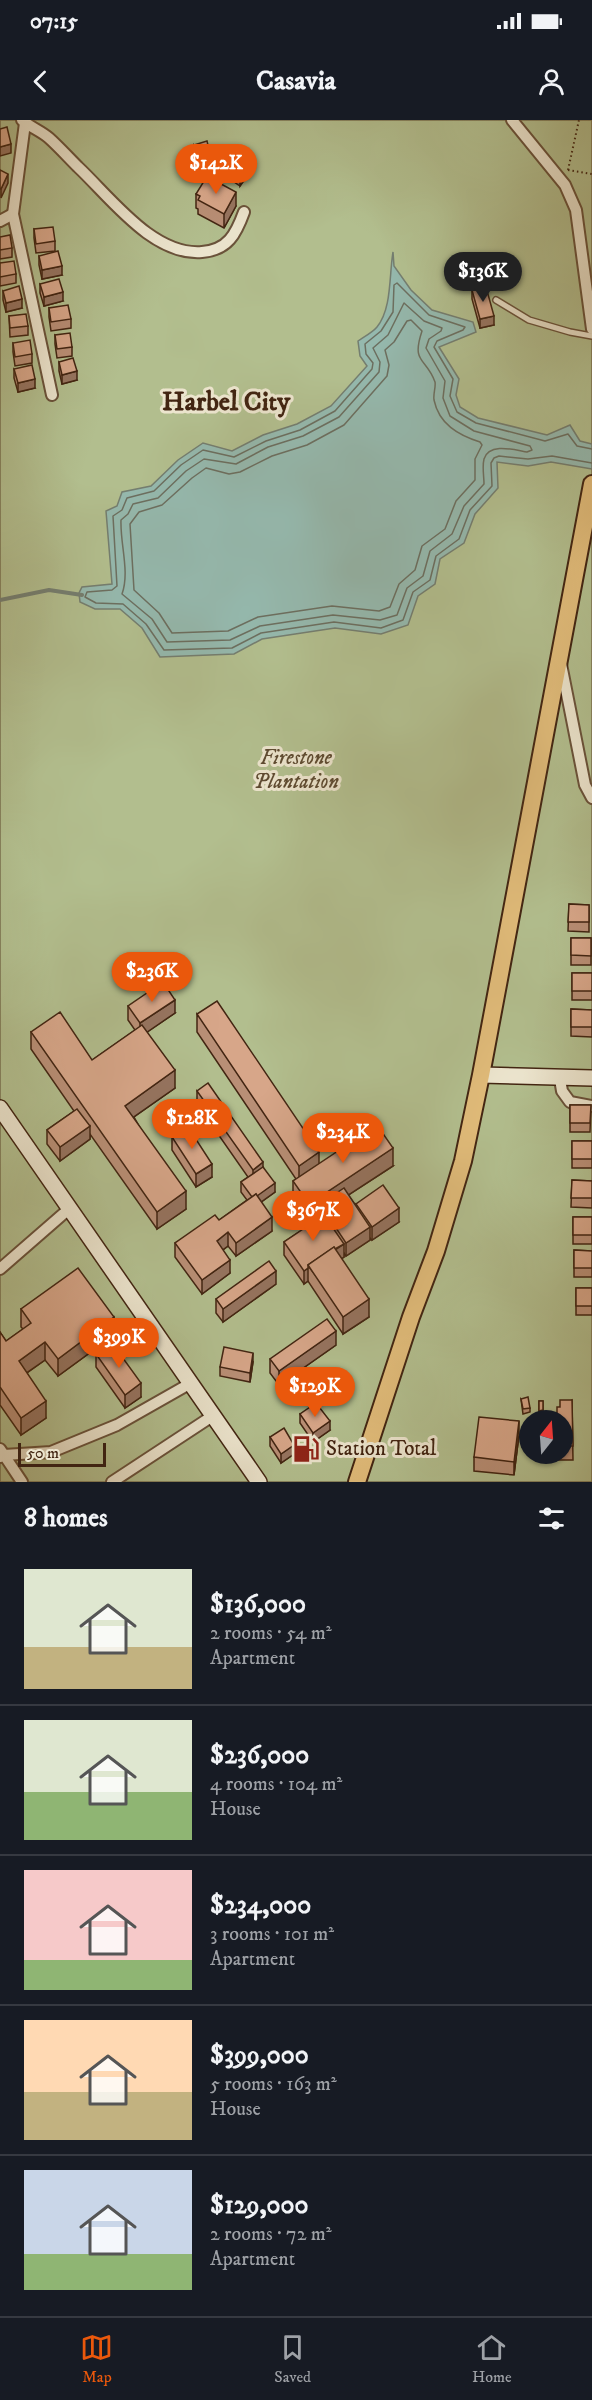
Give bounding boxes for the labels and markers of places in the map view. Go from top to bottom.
pin: $142K [174,144,258,195]
pin: $136K [441,252,525,303]
pin: $236K [110,952,194,1003]
pin: $128K [150,1099,234,1150]
pin: $234K [301,1113,385,1164]
pin: $367K [271,1191,355,1242]
pin: $399K [77,1318,161,1369]
pin: $129K [273,1367,357,1418]
fuel station icon: Station Total [291,1434,321,1464]
place label: Station Total [326,1436,437,1462]

